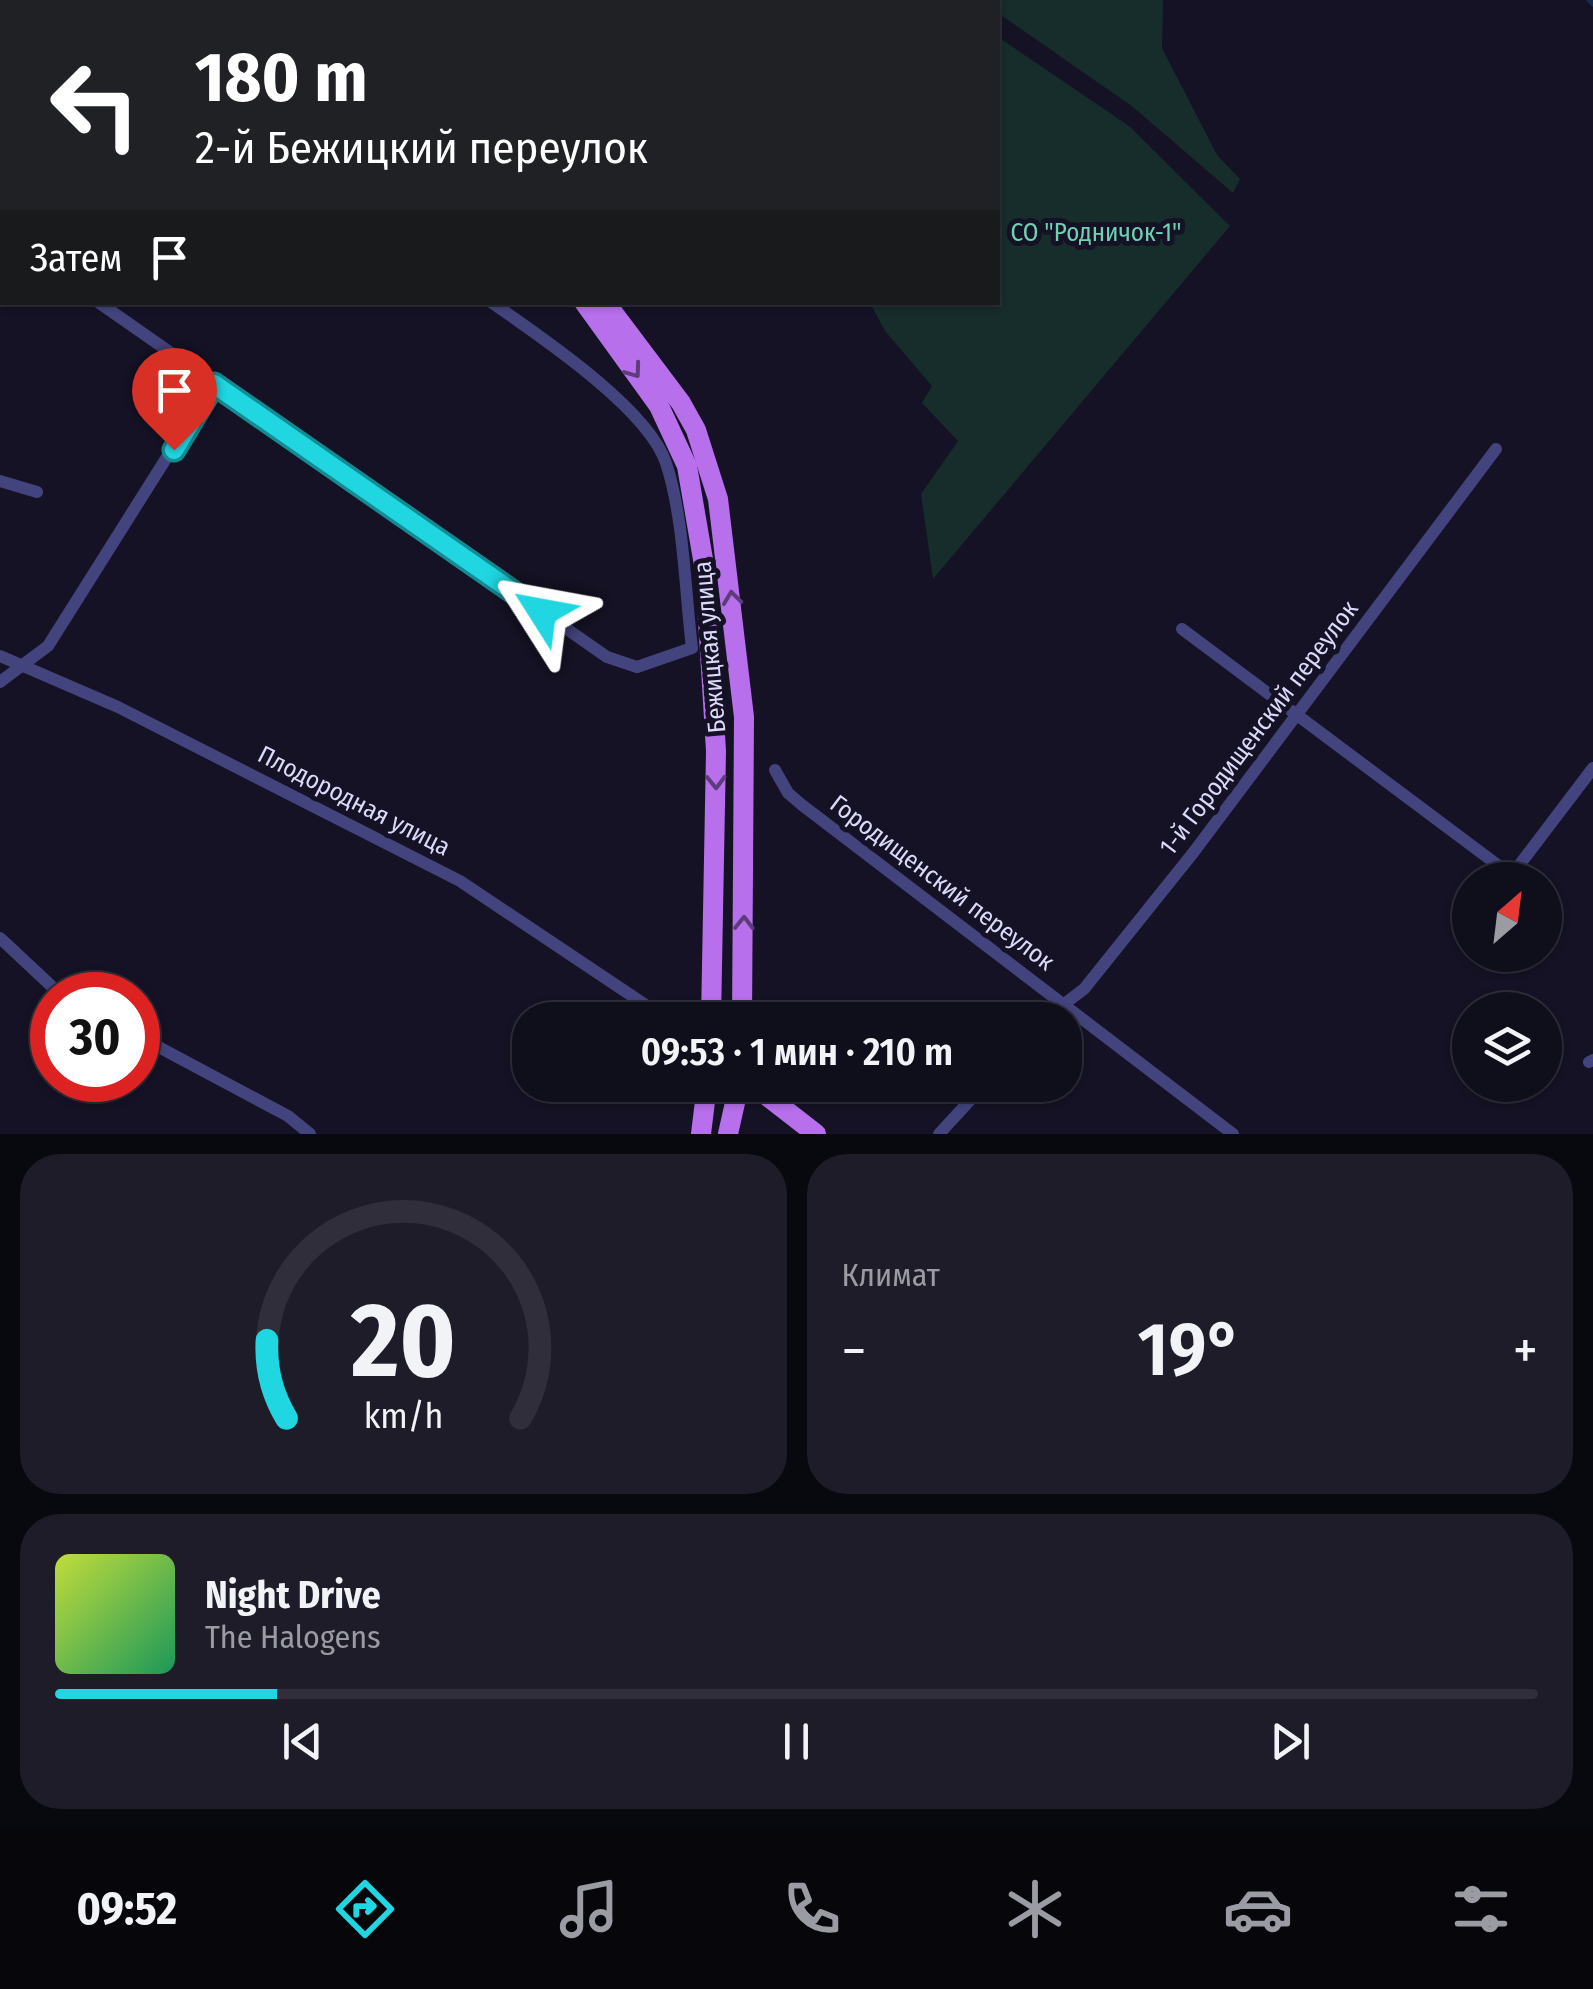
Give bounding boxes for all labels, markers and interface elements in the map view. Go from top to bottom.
text: 180 m [195,36,368,120]
icon: left [30,40,160,170]
text: 2-й Бежицкий переулок [195,121,648,175]
park label: СО "Родничок-1" [1011,218,1181,248]
icon: arrive [142,230,197,285]
text: Затем [30,235,122,281]
pin [132,348,217,451]
one-way arrow [622,360,639,378]
icon: arrive [147,363,202,418]
position arrow [490,560,594,664]
street label: Бежицкая улица [688,560,732,734]
one-way arrow [723,590,744,606]
street label: 1-й Городищенский переулок [1153,595,1365,861]
street label: Плодородная улица [253,740,455,862]
one-way arrow [706,775,727,791]
street label: Городищенский переулок [824,789,1060,977]
north arrow [1452,862,1562,972]
map controls [1452,862,1562,1102]
one-way arrow [733,914,754,930]
speed limit sign: 30 [30,972,160,1102]
button: layers [1452,992,1562,1102]
text: 09:53 · 1 мин · 210 m [641,1029,953,1075]
text: Климат [842,1256,940,1294]
text: 20 [350,1279,456,1404]
text: 19° [1137,1305,1242,1395]
text: − [842,1318,866,1384]
text: + [1513,1318,1538,1384]
text: km/h [363,1395,443,1437]
text: Night Drive [205,1572,381,1618]
text: The Halogens [205,1618,381,1656]
icon: previous [275,1714,330,1769]
icon: pause [769,1714,824,1769]
icon: next [1263,1714,1318,1769]
icon: directions [330,1874,400,1944]
icon: music [554,1874,624,1944]
icon: phone [777,1874,847,1944]
icon: climate [1000,1874,1070,1944]
icon: car [1223,1874,1293,1944]
icon: filters [1446,1874,1516,1944]
text: 09:52 [77,1882,177,1936]

